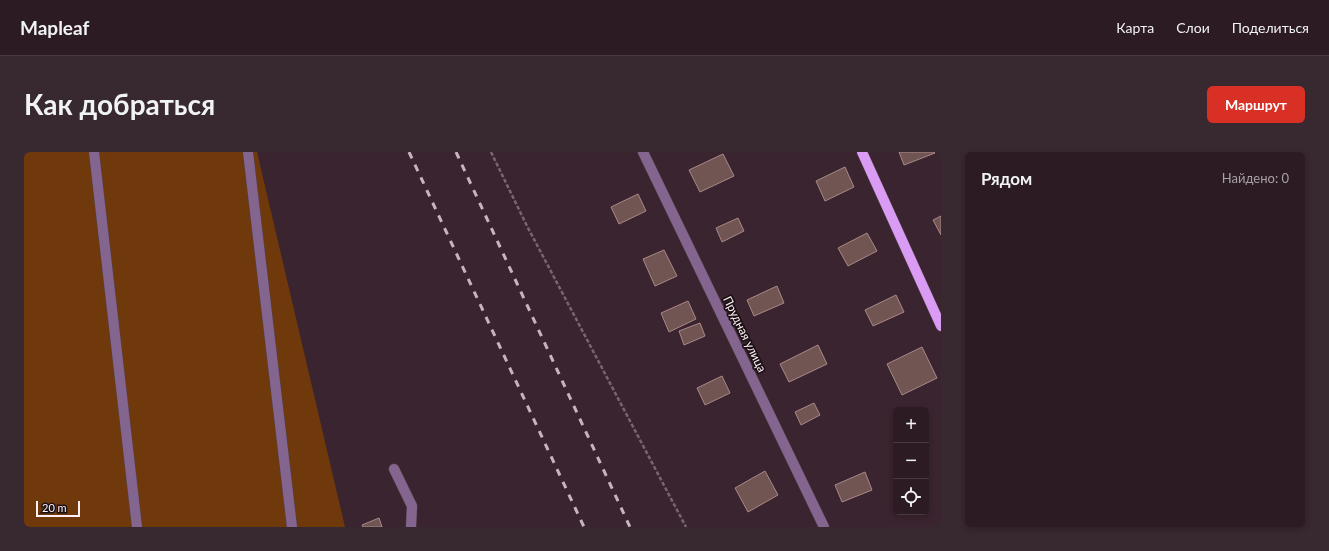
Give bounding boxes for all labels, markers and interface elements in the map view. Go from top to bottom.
text: Mapleaf [20,16,89,39]
text: Карта [1116,19,1154,36]
text: Слои [1176,19,1210,36]
text: Поделиться [1232,19,1309,36]
button: Маршрут [1207,86,1305,123]
text: Как добраться [24,87,215,121]
text: Рядом [981,168,1032,189]
text: Найдено: 0 [1222,170,1289,186]
street label: Прудная улица [720,293,770,375]
map controls [893,407,929,515]
button: + [893,407,929,443]
button: − [893,443,929,479]
button: locate [893,479,929,515]
scale bar [36,499,80,518]
text: 20 m [42,501,67,514]

